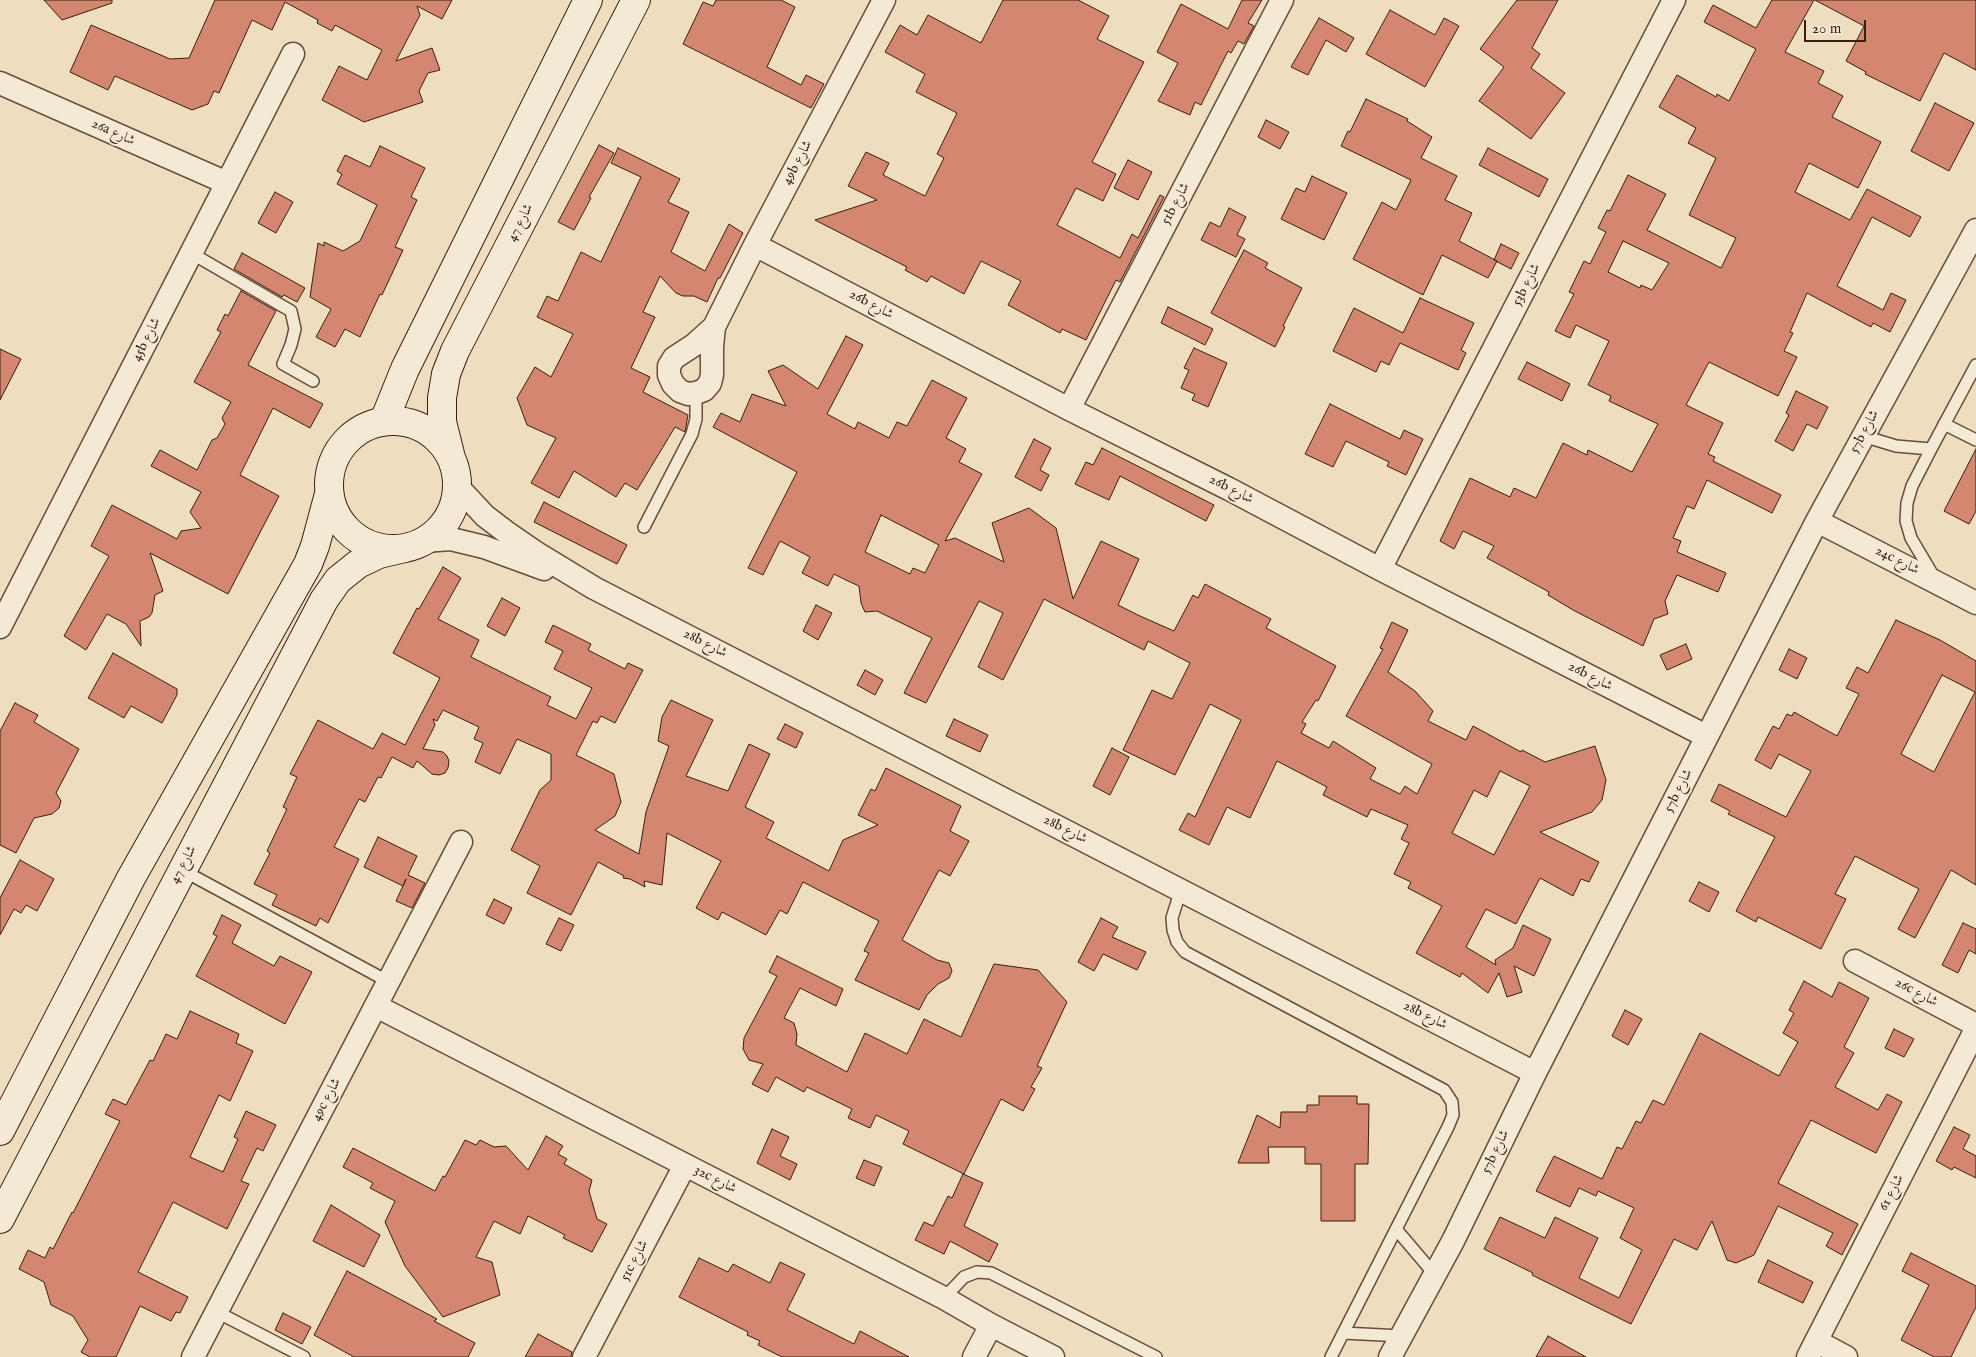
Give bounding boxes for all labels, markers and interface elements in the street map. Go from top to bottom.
scale bar [1806,10,1868,42]
text: 20 m [1812,19,1841,38]
street label: 26a شارع [89,116,137,150]
street label: 49b شارع [779,138,817,188]
street label: 51b شارع [1158,180,1194,228]
street label: شارع 47 [504,201,538,245]
street label: 53b شارع [1509,261,1545,309]
street label: 26b شارع [846,286,896,324]
street label: 45b شارع [129,315,165,365]
street label: 57b شارع [1847,408,1883,456]
street label: 26b شارع [1206,472,1256,508]
street label: 24c شارع [1872,543,1922,579]
street label: 28b شارع [680,626,730,662]
street label: 26b شارع [1565,659,1615,695]
street label: 57b شارع [1661,766,1697,816]
street label: 28b شارع [1040,812,1090,848]
street label: شارع 47 [167,843,201,887]
street label: 26c شارع [1892,975,1940,1011]
street label: 28b شارع [1400,998,1450,1034]
street label: 49c شارع [309,1076,345,1124]
street label: 57b شارع [1478,1127,1514,1177]
street label: 32c شارع [691,1162,739,1198]
street label: شارع 61 [1876,1172,1908,1214]
street label: 51c شارع [617,1238,653,1284]

